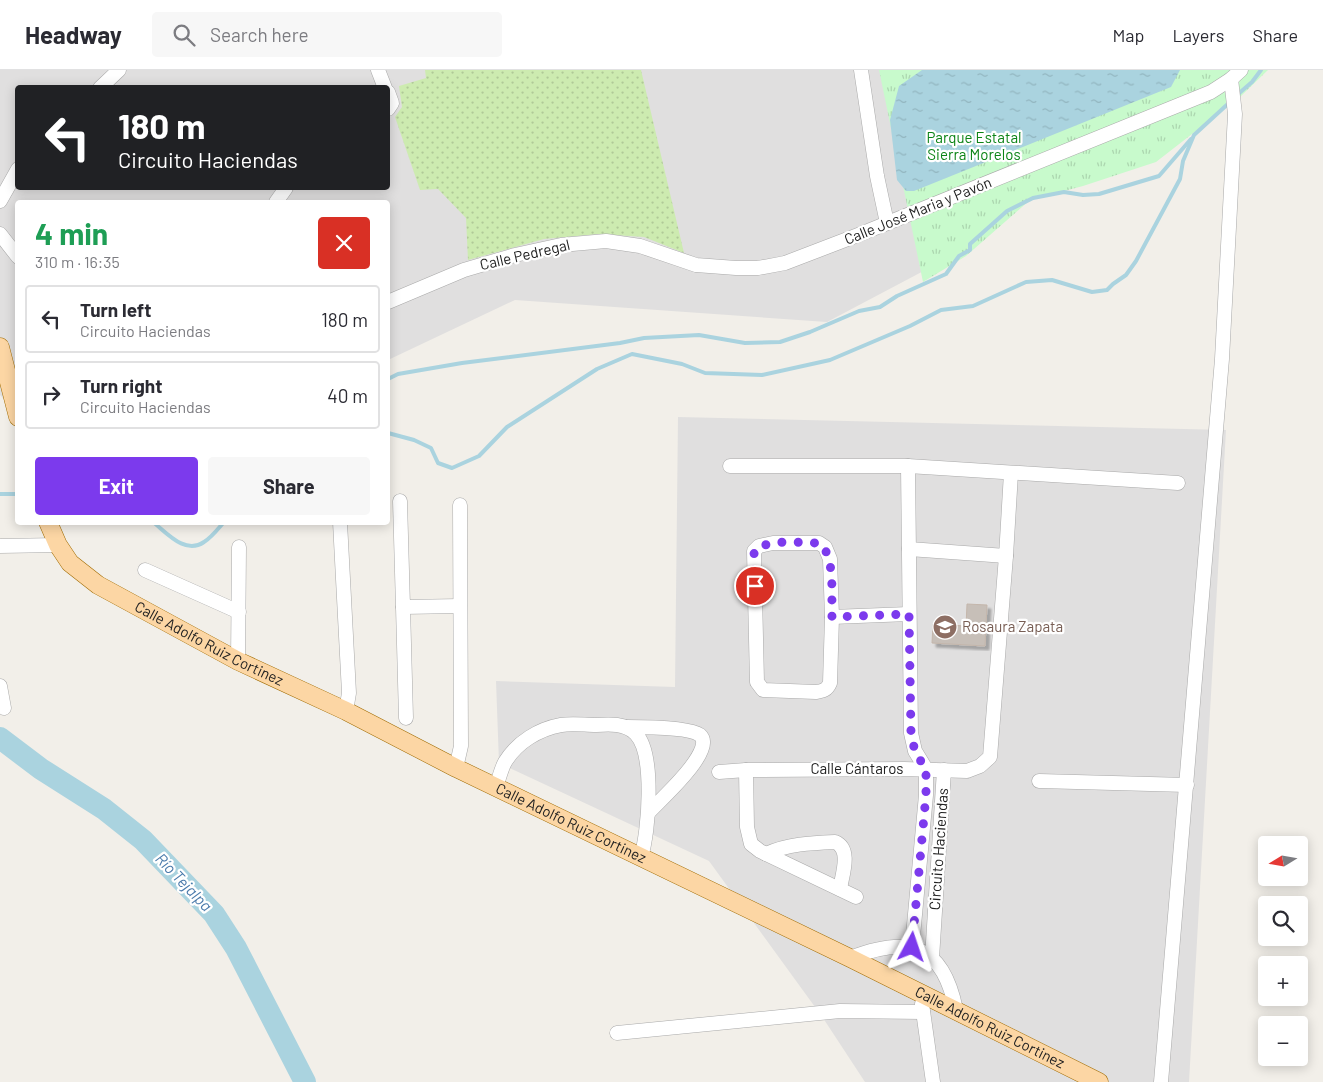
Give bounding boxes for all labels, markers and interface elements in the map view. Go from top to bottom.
search box [152,12,502,57]
text: Headway [25,20,122,49]
icon: search [170,21,198,49]
text: Search here [210,23,309,46]
text: Map [1112,24,1144,46]
text: Layers [1172,24,1225,46]
text: Share [1253,24,1298,46]
text: 180 m [118,104,206,146]
icon: left [35,105,100,170]
park label: Parque Estatal Sierra Morelos [926,128,1022,163]
text: Circuito Haciendas [118,146,298,172]
street label: Calle José Maria y Pavón [841,172,994,248]
text: 4 min [35,215,108,251]
button: close [318,217,370,269]
street label: Calle Pedregal [478,235,572,273]
text: 310 m · 16:35 [35,252,120,271]
text: Turn left [80,298,151,321]
icon: left [37,305,65,333]
text: 180 m [321,308,368,331]
text: Circuito Haciendas [80,321,211,340]
text: Turn right [80,374,162,397]
icon: right [37,381,65,409]
text: 40 m [327,384,368,407]
text: Circuito Haciendas [80,397,211,416]
button: Exit [35,457,198,515]
button: Share [208,457,370,515]
pin [734,565,776,607]
icon: arrive [741,572,769,600]
street label: Calle Adolfo Ruiz Cortinez [132,597,287,689]
school or university icon: Rosaura Zapata [932,614,958,640]
place label: Rosaura Zapata [962,617,1063,635]
street label: Calle Cántaros [810,759,904,777]
street label: Calle Adolfo Ruiz Cortinez [493,779,650,867]
street label: Circuito Haciendas [925,787,951,911]
north arrow [1258,836,1308,886]
map controls [1258,836,1308,1066]
water label: Río Tejalpa [152,849,217,915]
button: search [1258,896,1308,946]
position arrow [885,920,937,972]
button: + [1258,956,1308,1006]
street label: Calle Adolfo Ruiz Cortinez [912,982,1068,1072]
button: − [1258,1016,1308,1066]

